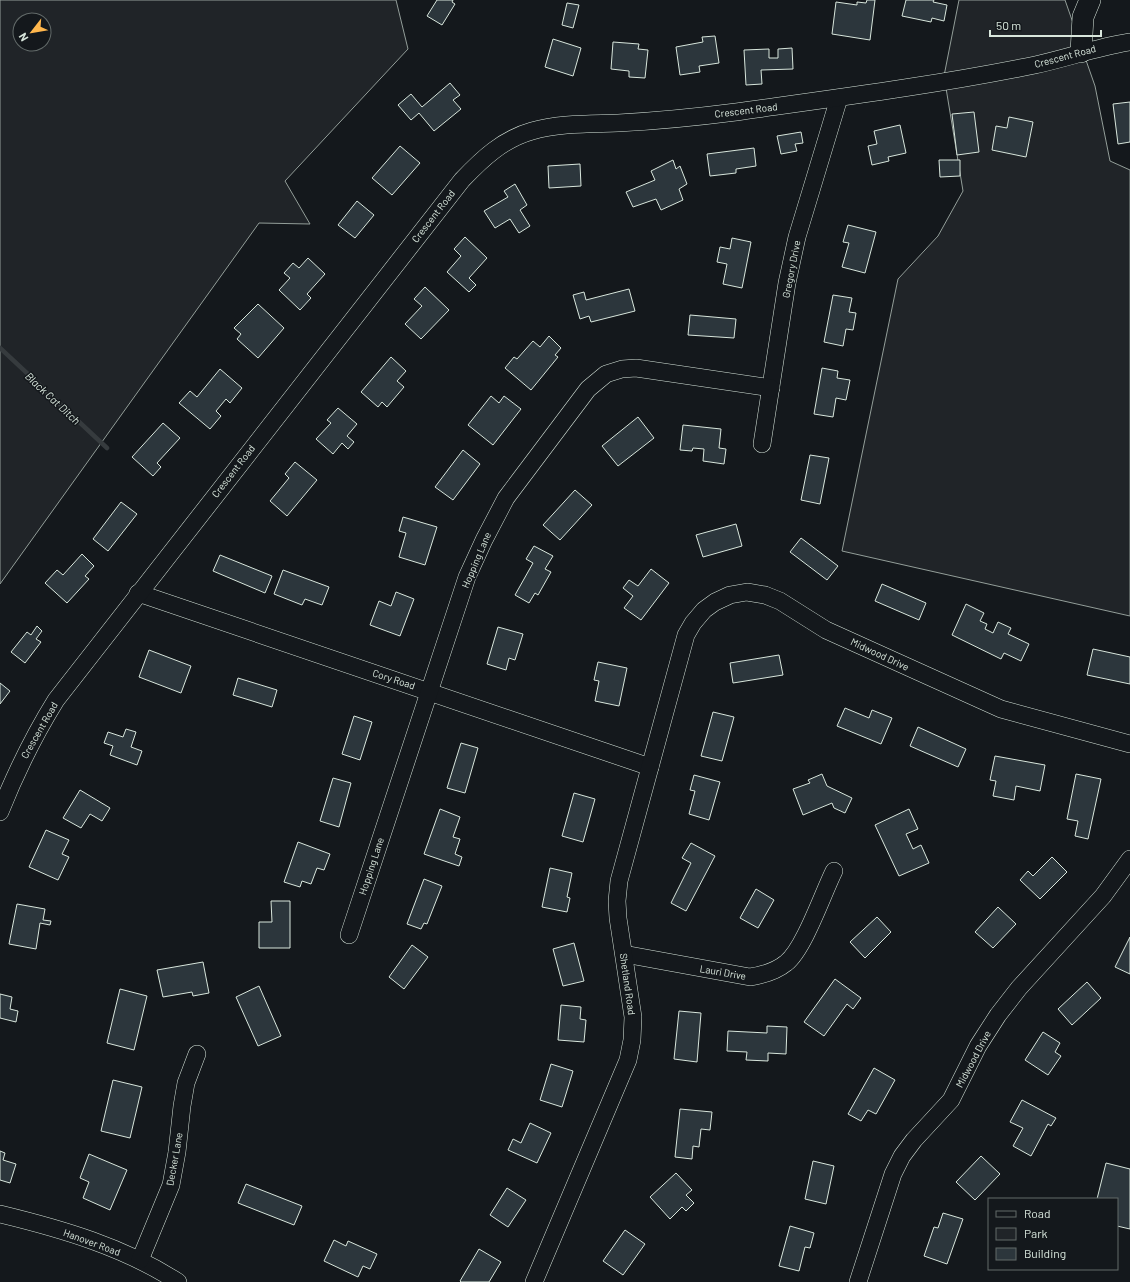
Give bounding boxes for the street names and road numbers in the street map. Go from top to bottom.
street label: Crescent Road [1033,42,1097,70]
street label: Crescent Road [714,100,778,120]
street label: Crescent Road [409,187,457,245]
street label: Gregory Drive [780,239,802,299]
street label: Crescent Road [209,442,257,500]
street label: Hopping Lane [459,530,493,590]
street label: Midwood Drive [849,635,911,673]
street label: Cory Road [371,666,417,692]
street label: Crescent Road [18,700,60,760]
street label: Hopping Lane [356,836,386,896]
street label: Shetland Road [618,952,638,1016]
street label: Lauri Drive [699,962,747,982]
street label: Midwood Drive [953,1028,993,1090]
street label: Decker Lane [163,1131,185,1187]
street label: Hanover Road [62,1226,122,1258]

